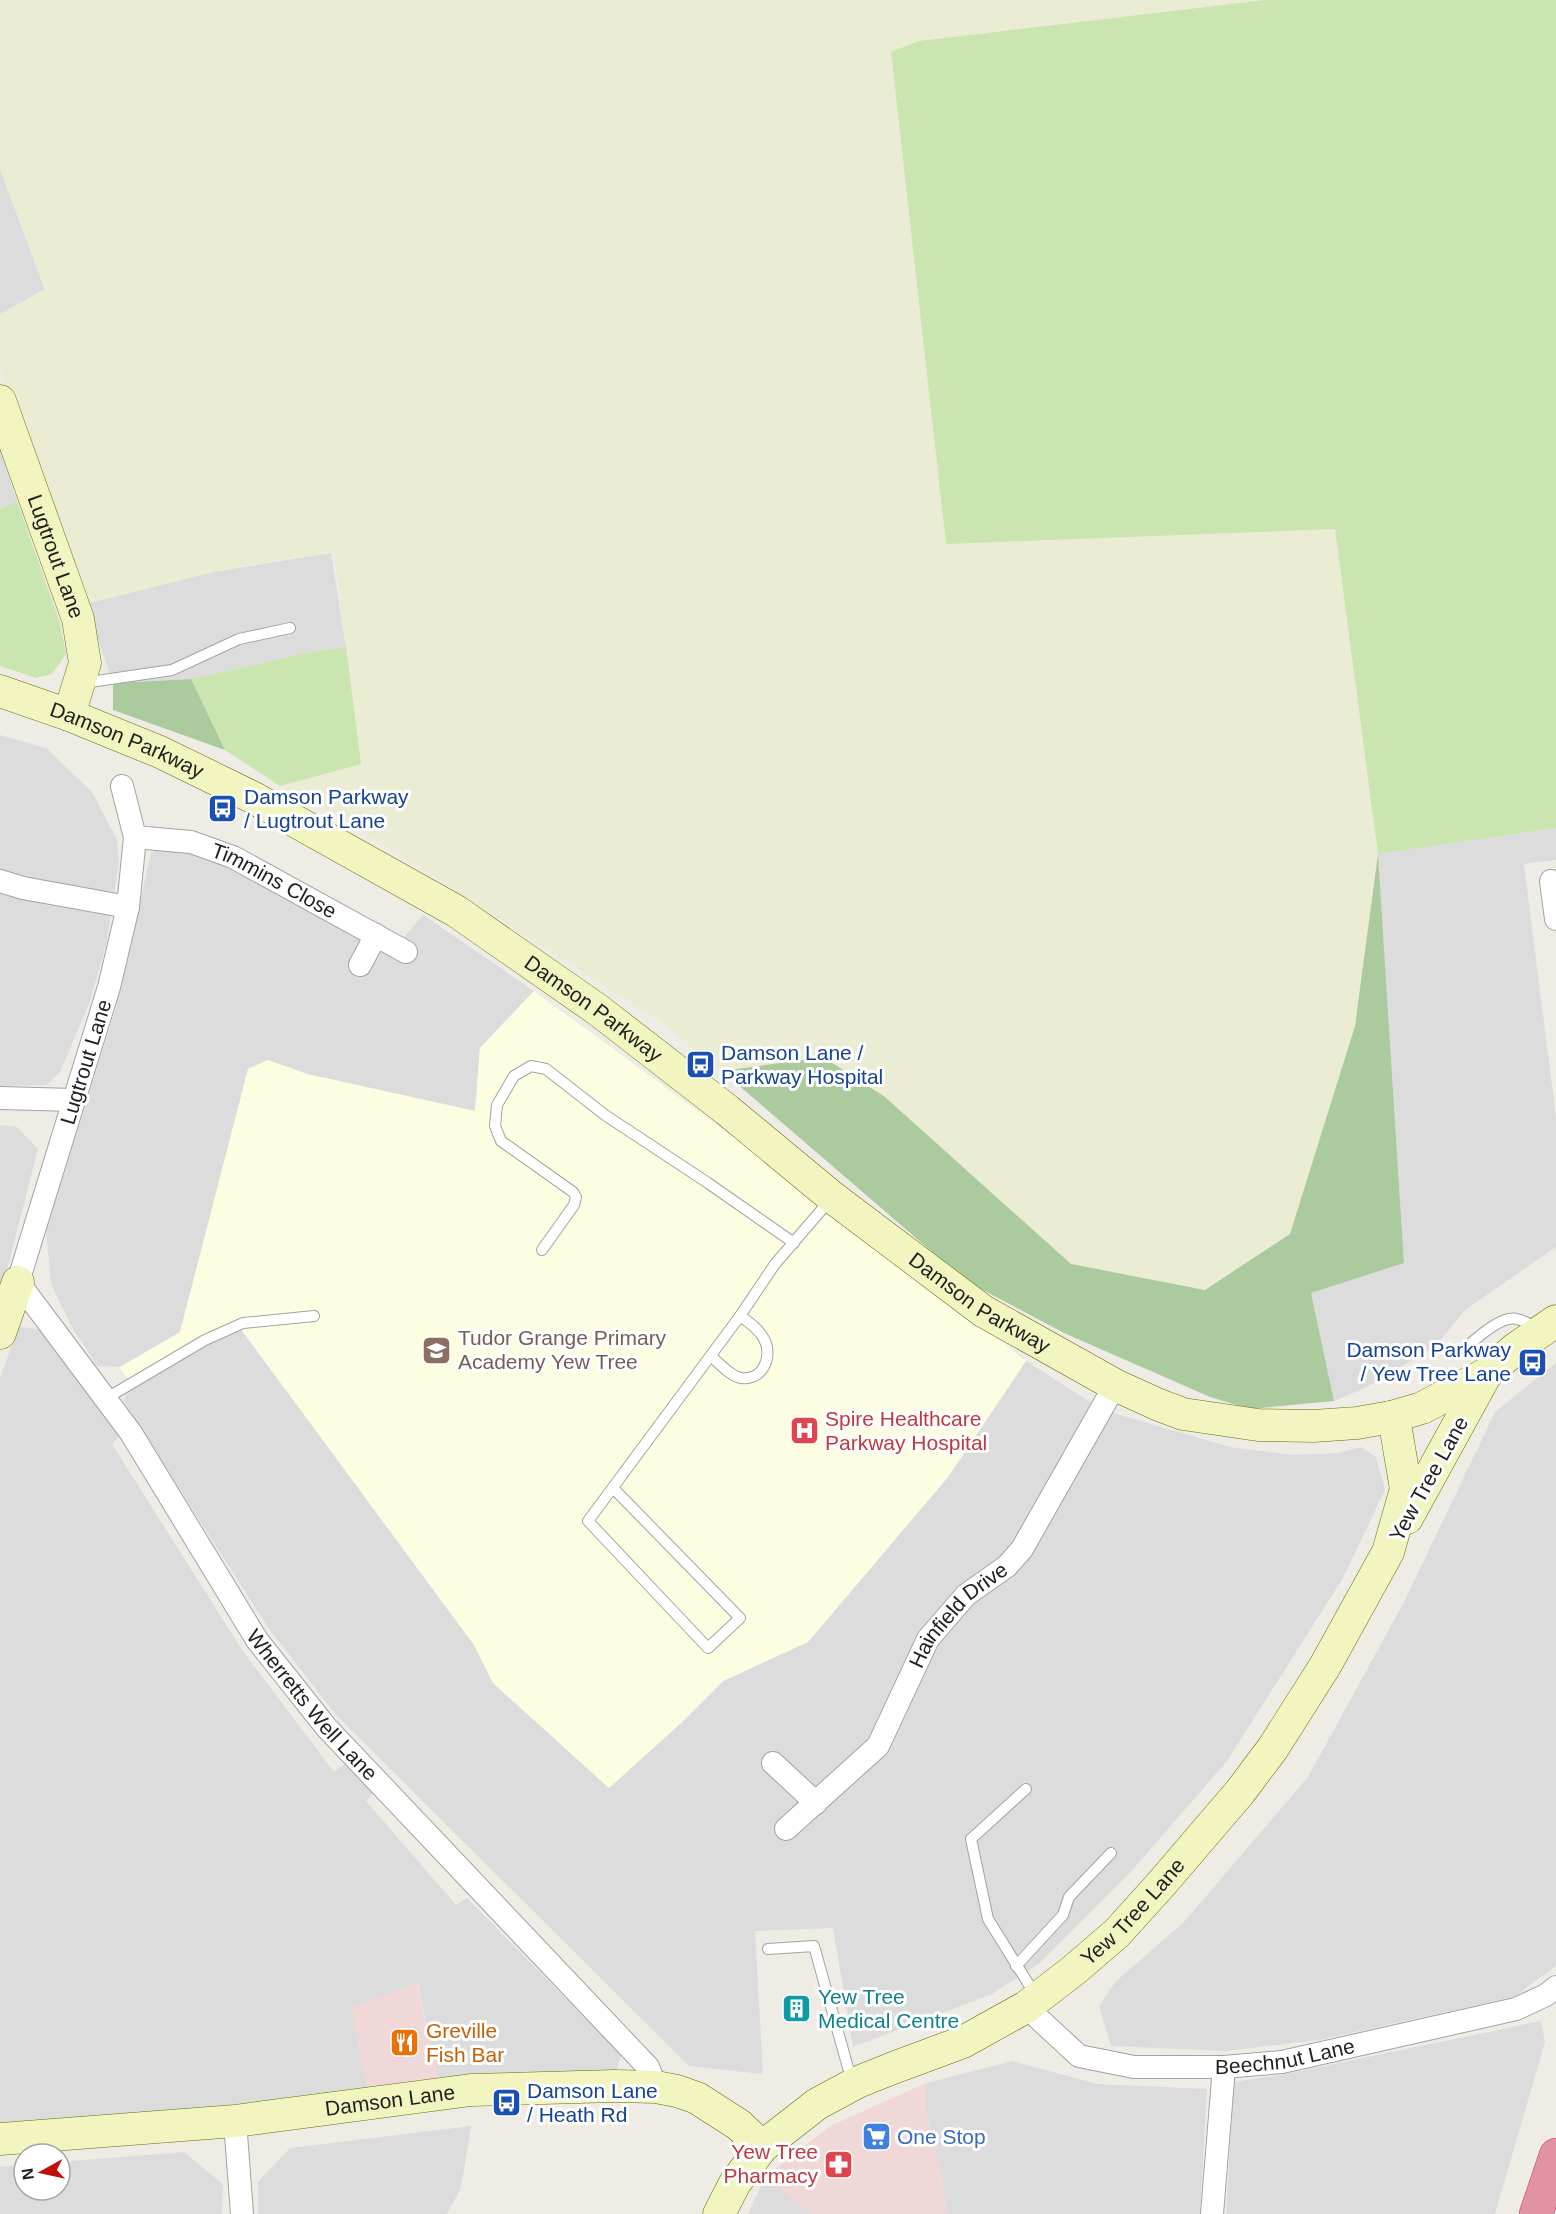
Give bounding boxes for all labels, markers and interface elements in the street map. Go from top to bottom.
street label: Lugtrout Lane [23,491,89,621]
street label: Damson Parkway [47,697,208,783]
place label: Damson Parkway / Lugtrout Lane [244,785,409,832]
bus stop icon: Damson Parkway / Lugtrout Lane [207,793,239,825]
street label: Timmins Close [209,838,341,923]
street label: Damson Parkway [520,951,667,1067]
street label: Lugtrout Lane [56,997,115,1127]
place label: Damson Lane / Parkway Hospital [721,1041,883,1088]
bus stop icon: Damson Lane / Parkway Hospital [684,1049,716,1081]
street label: Damson Parkway [905,1247,1055,1358]
place label: Tudor Grange Primary Academy Yew Tree [458,1326,667,1373]
school or university icon: Tudor Grange Primary Academy Yew Tree [421,1334,453,1366]
place label: Damson Parkway / Yew Tree Lane [1346,1338,1511,1385]
bus stop icon: Damson Parkway / Yew Tree Lane [1516,1346,1548,1378]
place label: Spire Healthcare Parkway Hospital [825,1407,987,1454]
street label: Yew Tree Lane [1385,1412,1472,1545]
hospital icon: Spire Healthcare Parkway Hospital [788,1415,820,1447]
street label: Hainfield Drive [904,1557,1012,1671]
street label: Wherretts Well Lane [242,1625,382,1785]
street label: Yew Tree Lane [1076,1854,1189,1970]
place label: Yew Tree Medical Centre [818,1985,959,2032]
building icon: Yew Tree Medical Centre [781,1993,813,2025]
place label: Greville Fish Bar [426,2019,504,2066]
restaurant icon: Greville Fish Bar [389,2027,421,2059]
street label: Beechnut Lane [1215,2034,1357,2078]
place label: Damson Lane / Heath Rd [527,2079,658,2126]
street label: Damson Lane [324,2080,456,2120]
bus stop icon: Damson Lane / Heath Rd [490,2087,522,2119]
supermarket icon: One Stop [860,2121,892,2153]
place label: One Stop [897,2125,986,2148]
place label: Yew Tree Pharmacy [723,2140,818,2187]
north arrow [12,2142,72,2202]
pharmacy icon: Yew Tree Pharmacy [823,2148,855,2180]
text: N [18,2167,37,2181]

